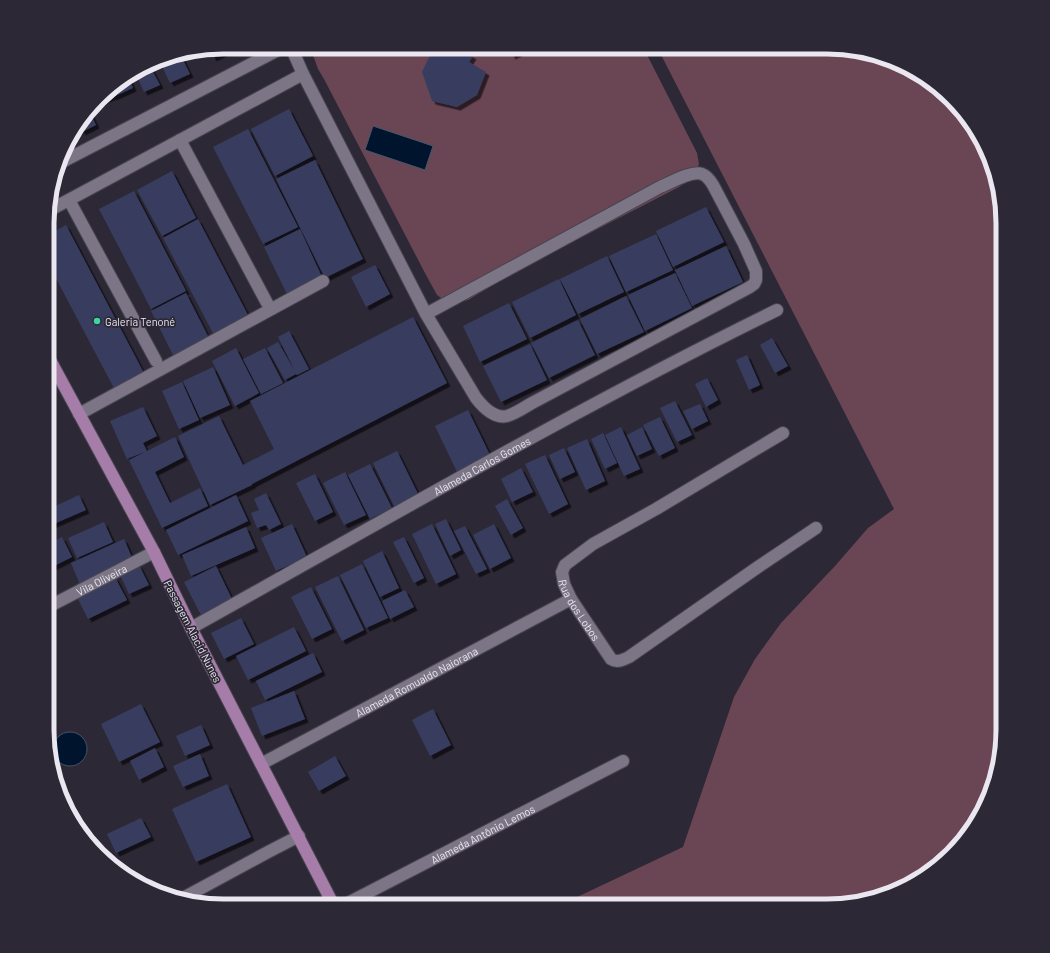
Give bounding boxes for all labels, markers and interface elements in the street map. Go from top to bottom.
place label: Galeria Tenoné [105,315,175,328]
marker: Galeria Tenoné [92,316,102,326]
street label: Alameda Carlos Gomes [431,433,532,497]
street label: Vila Oliveira [74,561,129,598]
street label: Passagem Alacid Nunes [162,578,224,684]
street label: Rua dos Lobos [557,578,603,643]
street label: Alameda Romualdo Naiorana [353,643,480,719]
street label: Alameda Antônio Lemos [428,801,537,866]

